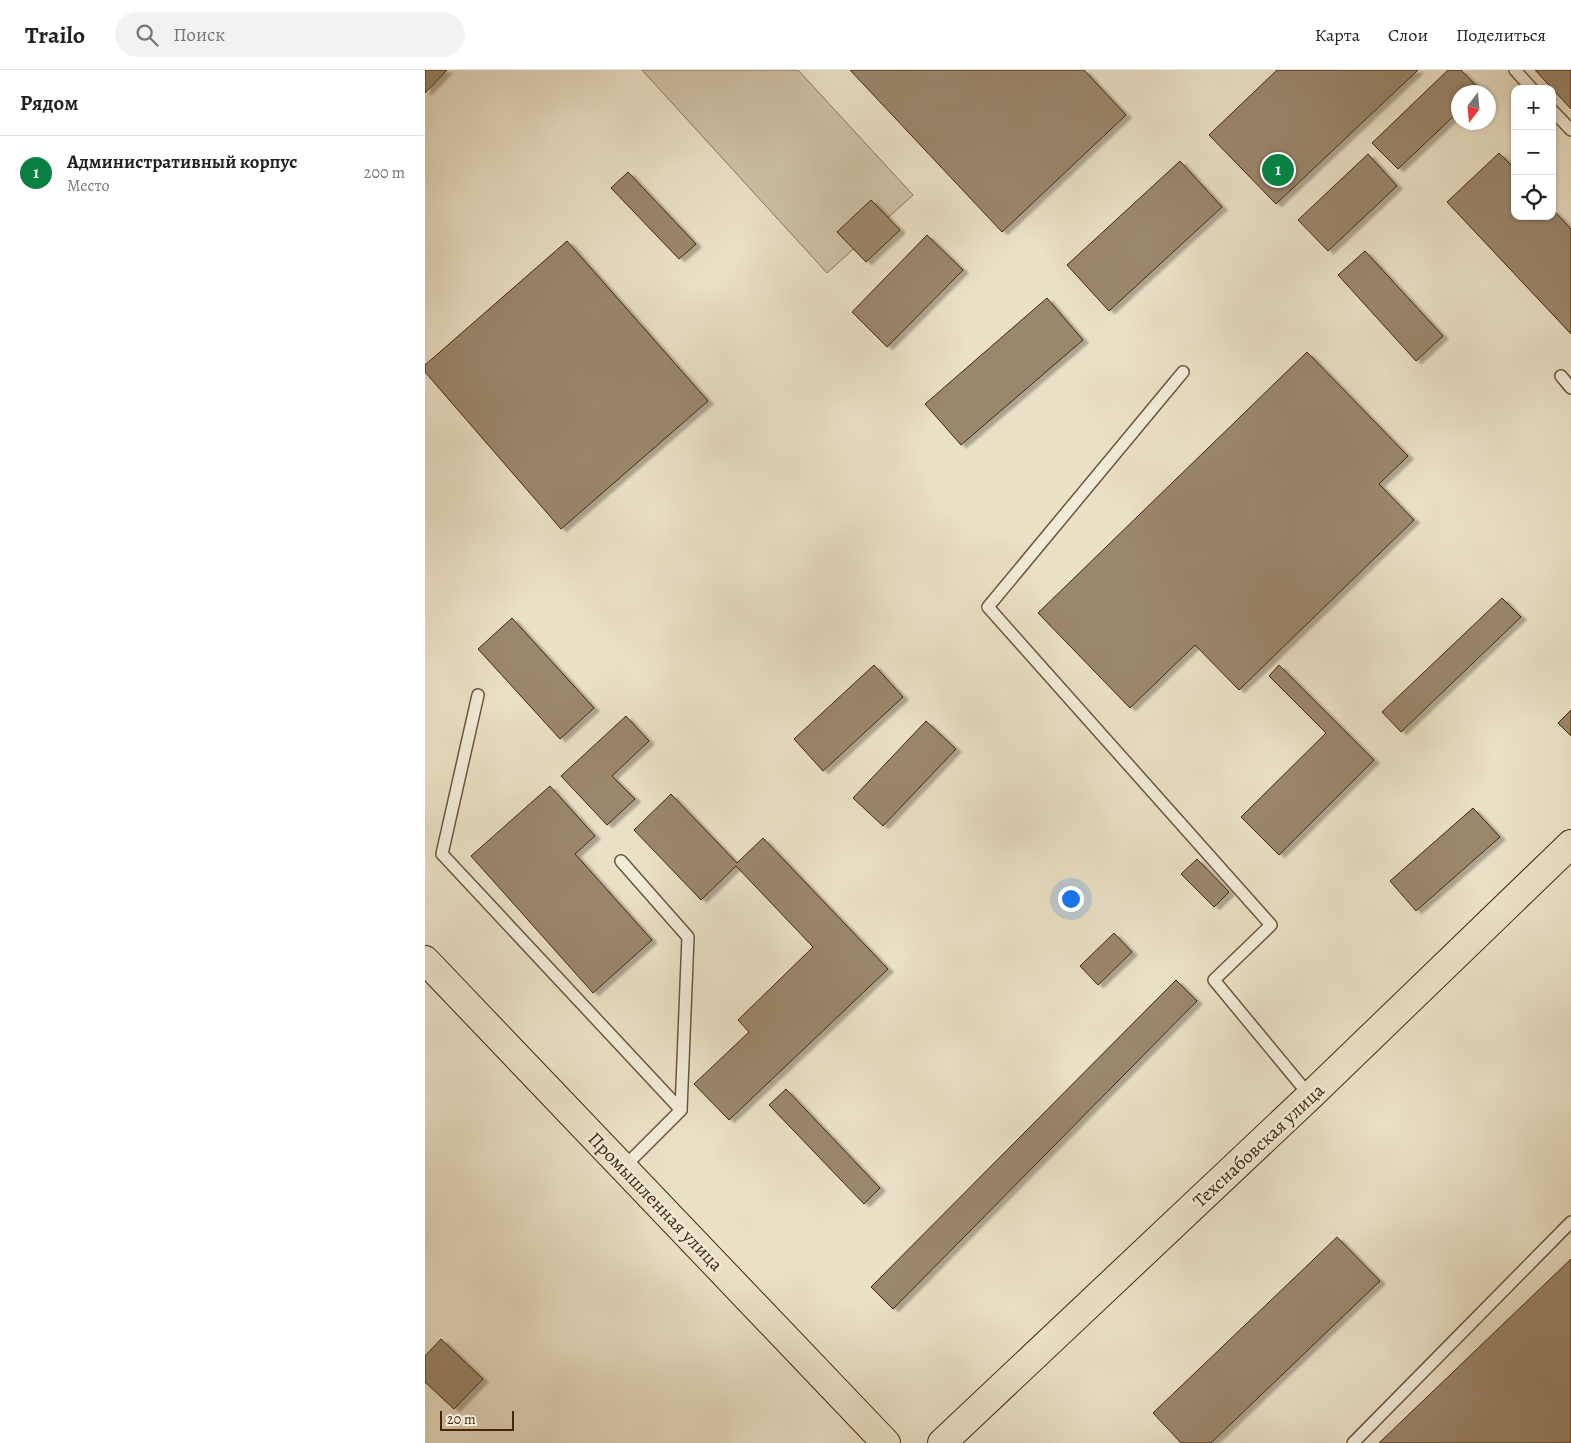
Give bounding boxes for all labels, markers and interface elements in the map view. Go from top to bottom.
search box [115,12,465,57]
text: Trailo [25,19,85,51]
icon: search [133,21,161,49]
text: Поиск [173,22,225,48]
text: Карта [1315,23,1360,47]
text: Слои [1388,23,1428,47]
text: Поделиться [1456,23,1546,47]
north arrow [1451,85,1496,130]
map controls [1511,85,1556,220]
button: + [1511,85,1556,130]
text: Рядом [20,89,78,117]
button: − [1511,130,1556,175]
text: Административный корпус [67,149,298,175]
pin: 1 [1262,151,1294,189]
text: 1 [33,162,39,184]
text: 200 m [364,162,405,184]
text: Место [67,175,110,197]
button: locate [1511,175,1556,220]
your location [1058,886,1084,912]
street label: Техснабовская улица [1187,1078,1330,1214]
street label: Промышленная улица [582,1126,729,1277]
scale bar [440,1408,514,1431]
text: 20 m [447,1410,476,1429]

